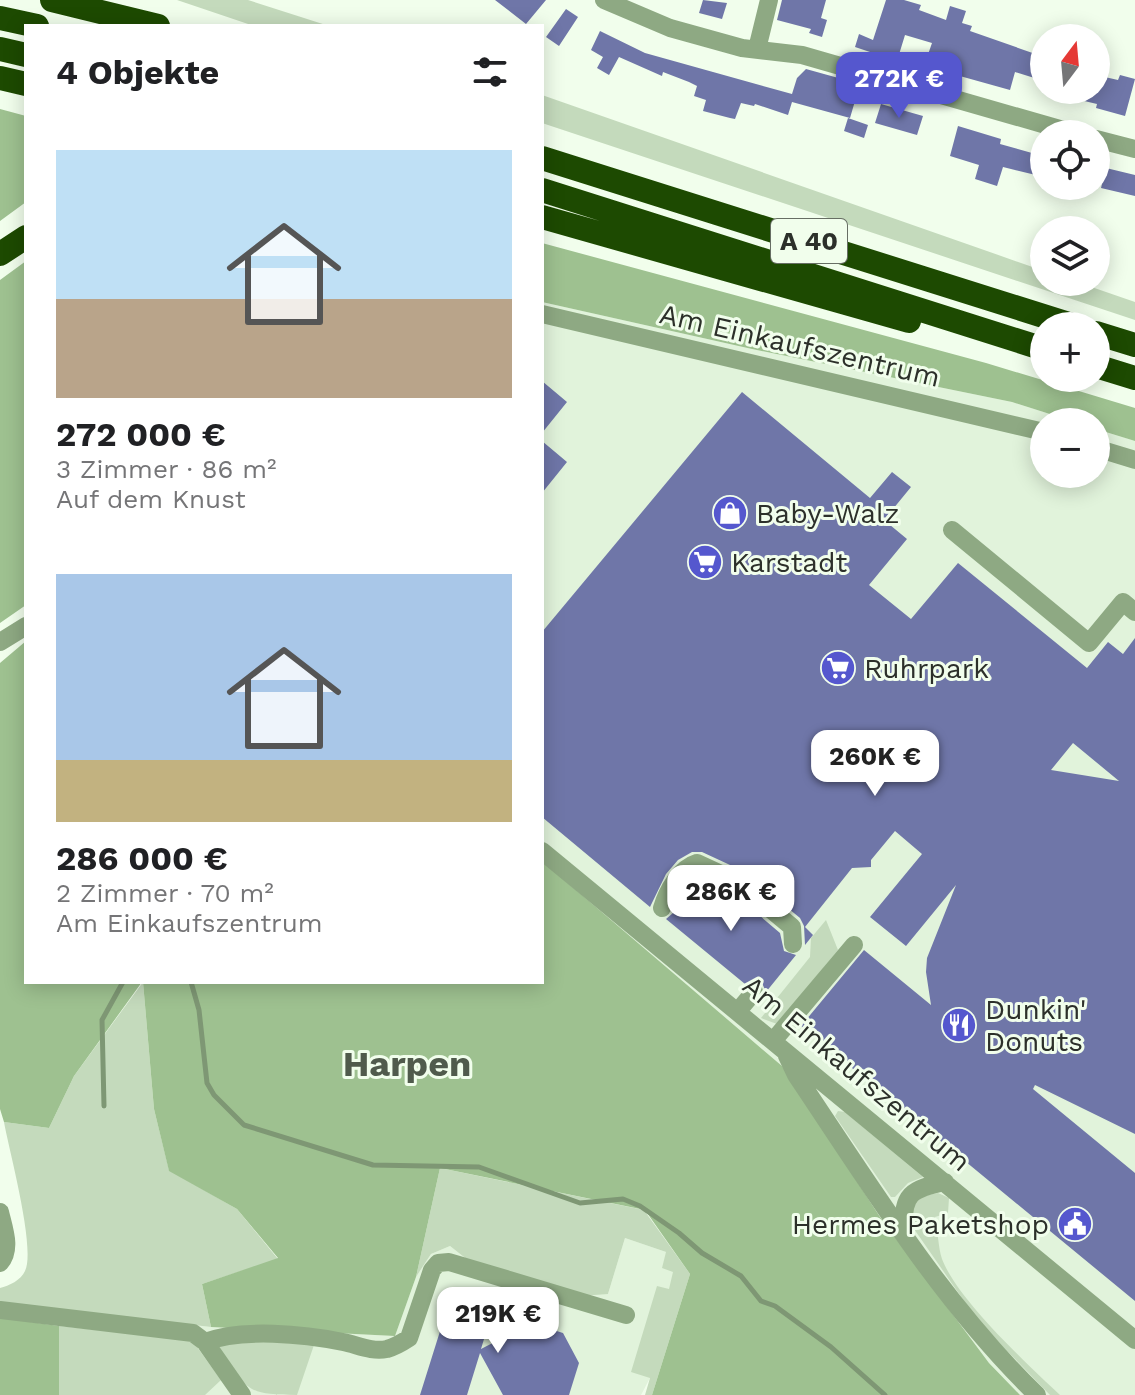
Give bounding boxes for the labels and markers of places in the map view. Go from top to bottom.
pin: 272K € [834,52,964,120]
shop icon: Baby-Walz [711,494,749,532]
place label: Baby-Walz [756,497,900,530]
supermarket icon: Karstadt [686,543,724,581]
place label: Karstadt [731,546,848,579]
supermarket icon: Ruhrpark [819,649,857,687]
place label: Ruhrpark [864,652,989,685]
pin: 260K € [810,730,940,798]
pin: 286K € [666,865,796,933]
place label: Dunkin' Donuts [985,993,1086,1058]
restaurant icon: Dunkin' Donuts [940,1006,978,1044]
public building icon: Hermes Paketshop [1056,1205,1094,1243]
place label: Hermes Paketshop [792,1208,1049,1241]
pin: 219K € [433,1287,563,1355]

